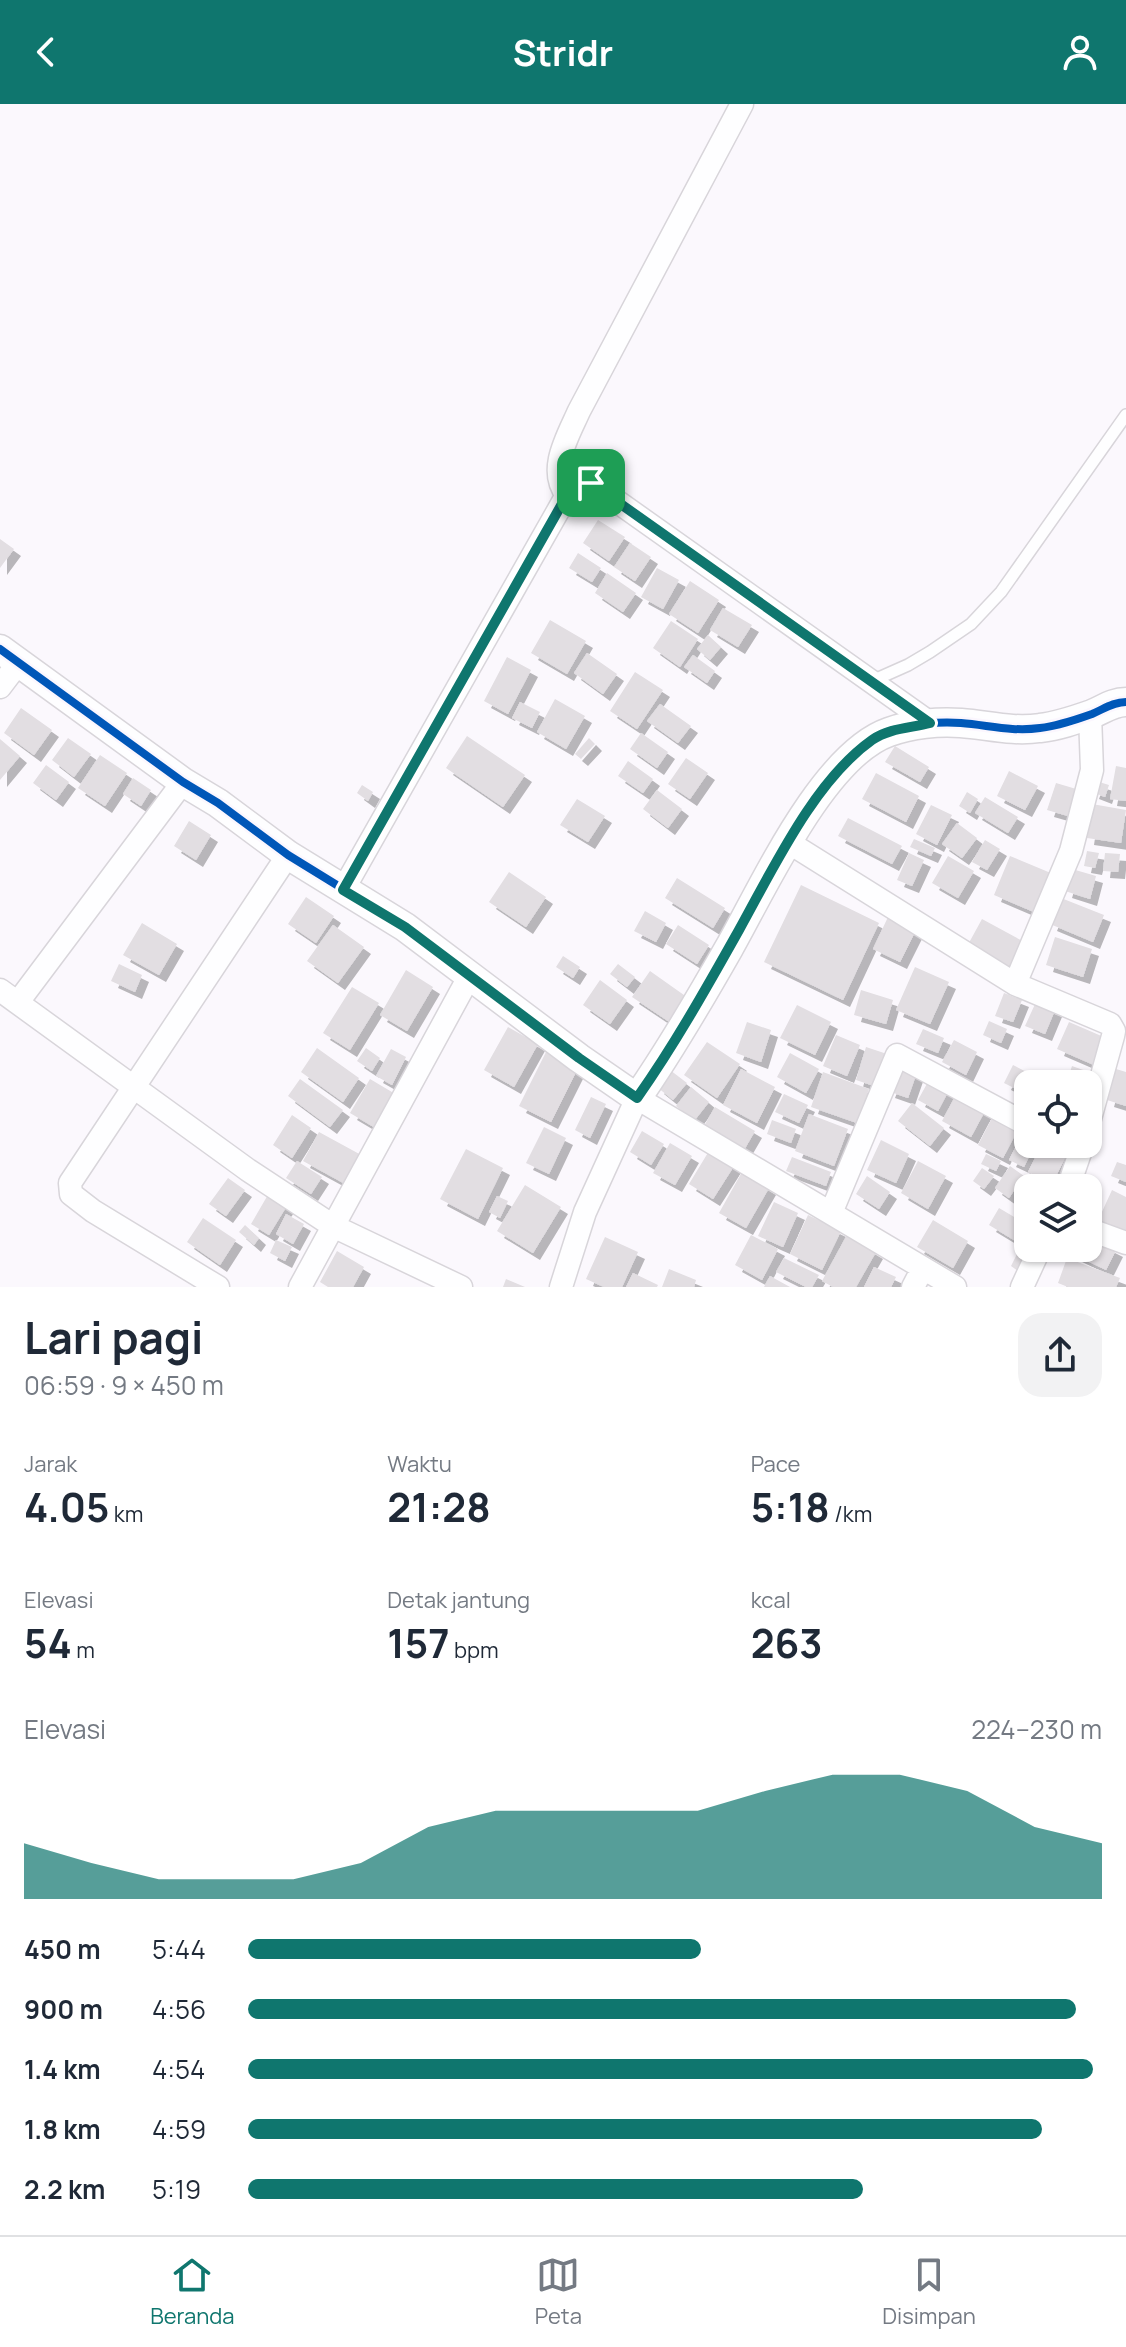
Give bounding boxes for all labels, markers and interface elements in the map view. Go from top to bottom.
text: Stridr [513,28,613,77]
icon: back [24,30,68,74]
icon: person [1058,30,1102,74]
pin [557,449,625,517]
icon: arrive [569,461,613,505]
map controls [1014,1070,1102,1262]
button: locate [1014,1070,1102,1158]
button: layers [1014,1174,1102,1262]
text: Lari pagi [24,1307,203,1367]
button: share [1018,1313,1102,1397]
text: 06:59 · 9 × 450 m [24,1367,224,1403]
text: Jarak [24,1449,77,1479]
text: Waktu [387,1449,452,1479]
text: Pace [751,1449,800,1479]
text: 4.05 [24,1479,109,1534]
text: 21:28 [387,1479,491,1534]
text: 5:18 [751,1479,830,1534]
text: km [109,1499,143,1529]
text: /km [830,1499,872,1529]
text: Elevasi [24,1585,94,1615]
text: Detak jantung [387,1585,530,1615]
text: kcal [751,1585,791,1615]
text: 54 [24,1615,72,1670]
text: 157 [387,1615,450,1670]
text: 263 [751,1615,823,1670]
text: m [72,1635,95,1665]
text: bpm [450,1635,499,1665]
text: Elevasi [24,1711,106,1747]
text: 224–230 m [971,1711,1102,1747]
text: 450 m [24,1931,101,1967]
text: 5:44 [152,1931,206,1967]
text: 900 m [24,1991,103,2027]
text: 4:56 [152,1991,206,2027]
text: 1.4 km [24,2051,101,2087]
text: 4:54 [152,2051,205,2087]
text: 1.8 km [24,2111,101,2147]
text: 4:59 [152,2111,206,2147]
text: 2.2 km [24,2171,105,2207]
text: 5:19 [152,2171,201,2207]
tab: Beranda [150,2253,234,2331]
tab: Peta [535,2253,582,2331]
tab: Disimpan [882,2253,976,2331]

